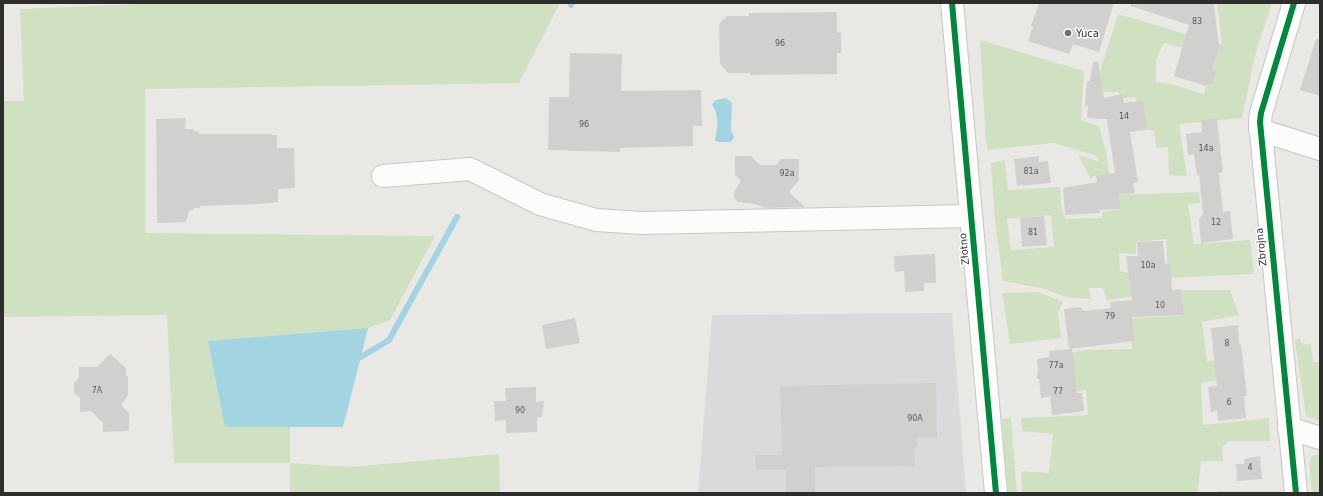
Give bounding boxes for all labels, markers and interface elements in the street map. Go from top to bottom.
house number: 83 [1192,17,1202,26]
marker: Yuca [1063,28,1073,38]
place label: Yuca [1075,28,1099,39]
house number: 96 [775,39,785,48]
house number: 14 [1119,112,1129,121]
house number: 96 [579,120,589,129]
house number: 14a [1198,144,1214,153]
house number: 81a [1023,167,1039,176]
house number: 92a [779,169,795,178]
house number: 12 [1211,218,1221,227]
street label: Zbrojna [1254,227,1268,267]
house number: 81 [1028,228,1038,237]
street label: Złotno [957,232,971,266]
house number: 10a [1140,261,1156,270]
house number: 10 [1155,301,1165,310]
house number: 79 [1105,312,1115,321]
house number: 8 [1224,339,1230,348]
house number: 77a [1048,361,1064,370]
house number: 7A [92,386,103,395]
house number: 77 [1053,387,1063,396]
house number: 6 [1226,398,1232,407]
house number: 90 [515,406,525,415]
house number: 90A [907,414,923,423]
house number: 4 [1247,463,1253,472]

